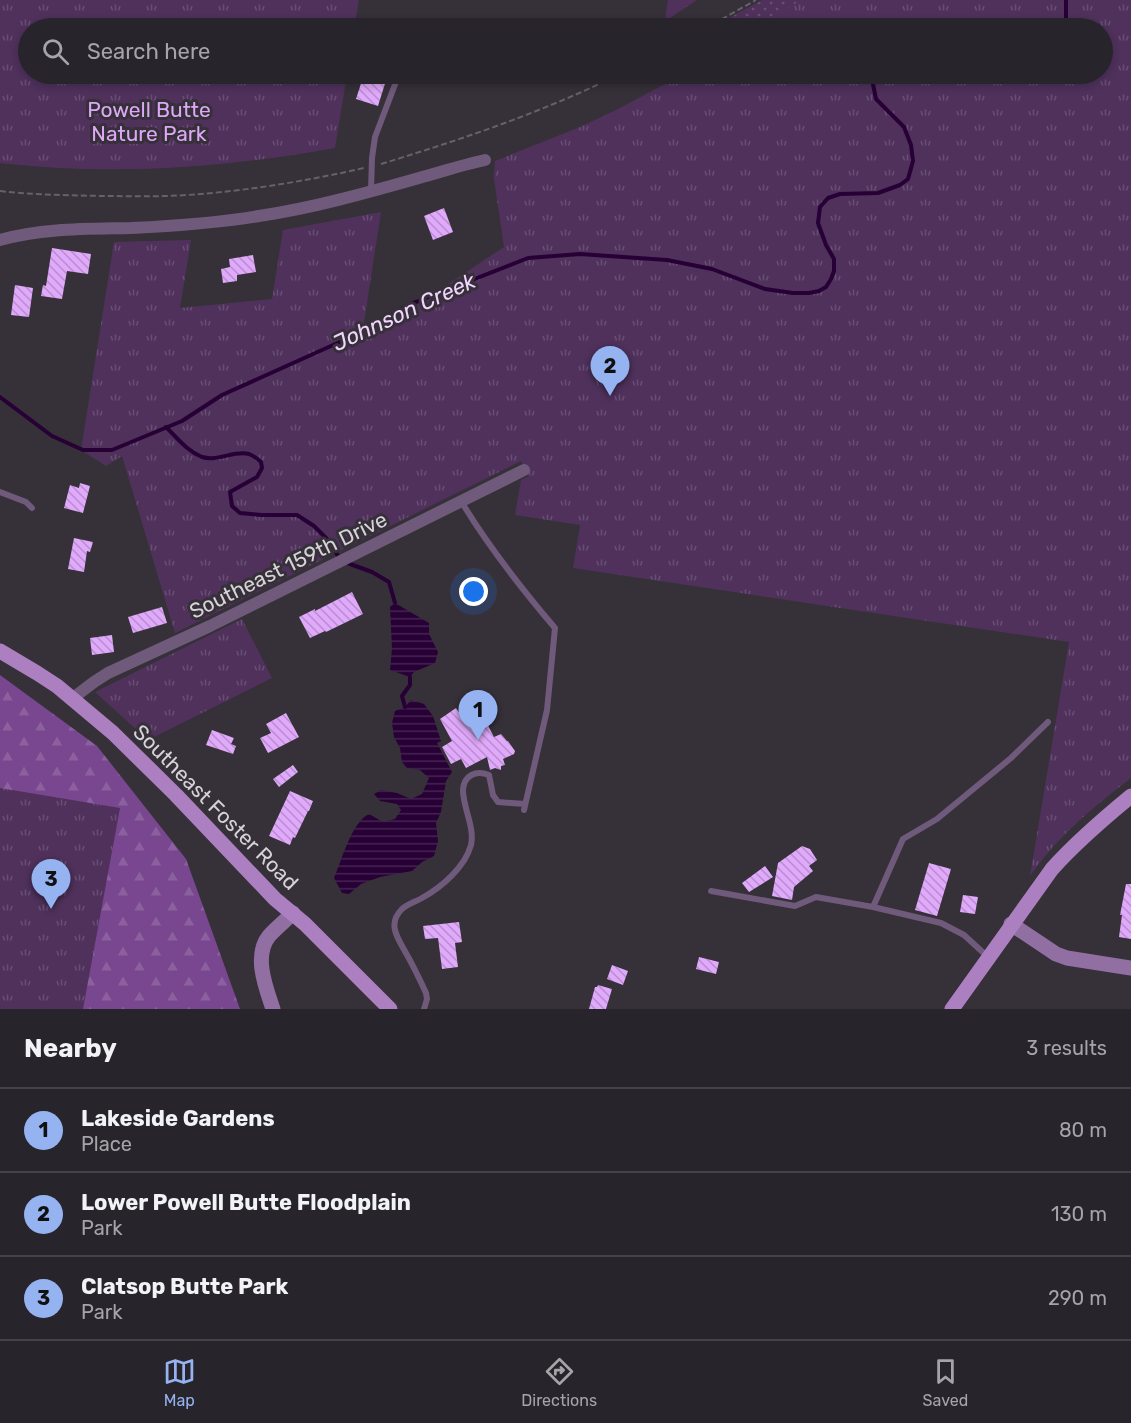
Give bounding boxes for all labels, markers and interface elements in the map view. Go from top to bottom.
search box [18,18,1113,84]
icon: search [39,35,72,68]
text: Search here [87,38,210,65]
park label: Powell Butte Nature Park [87,97,211,146]
water label: Johnson Creek [328,267,480,357]
pin: 2 [590,346,630,396]
street label: Southeast 159th Drive [185,506,391,624]
your location [459,577,488,606]
pin: 1 [458,690,498,740]
street label: Southeast Foster Road [128,719,304,895]
pin: 3 [32,860,70,909]
text: Nearby [24,1033,117,1064]
text: 3 results [1026,1036,1107,1060]
text: Lakeside Gardens [81,1105,275,1132]
text: 1 [39,1118,48,1142]
text: 80 m [1059,1118,1107,1142]
text: Place [81,1132,132,1156]
text: Lower Powell Butte Floodplain [81,1189,411,1216]
text: 2 [37,1202,50,1226]
text: 130 m [1051,1202,1107,1226]
text: Park [81,1216,123,1240]
text: Clatsop Butte Park [81,1273,288,1300]
text: 3 [37,1286,50,1310]
text: 290 m [1048,1286,1107,1310]
text: Park [81,1300,123,1324]
tab: Map [163,1355,196,1410]
tab: Directions [521,1355,597,1410]
tab: Saved [923,1355,968,1410]

